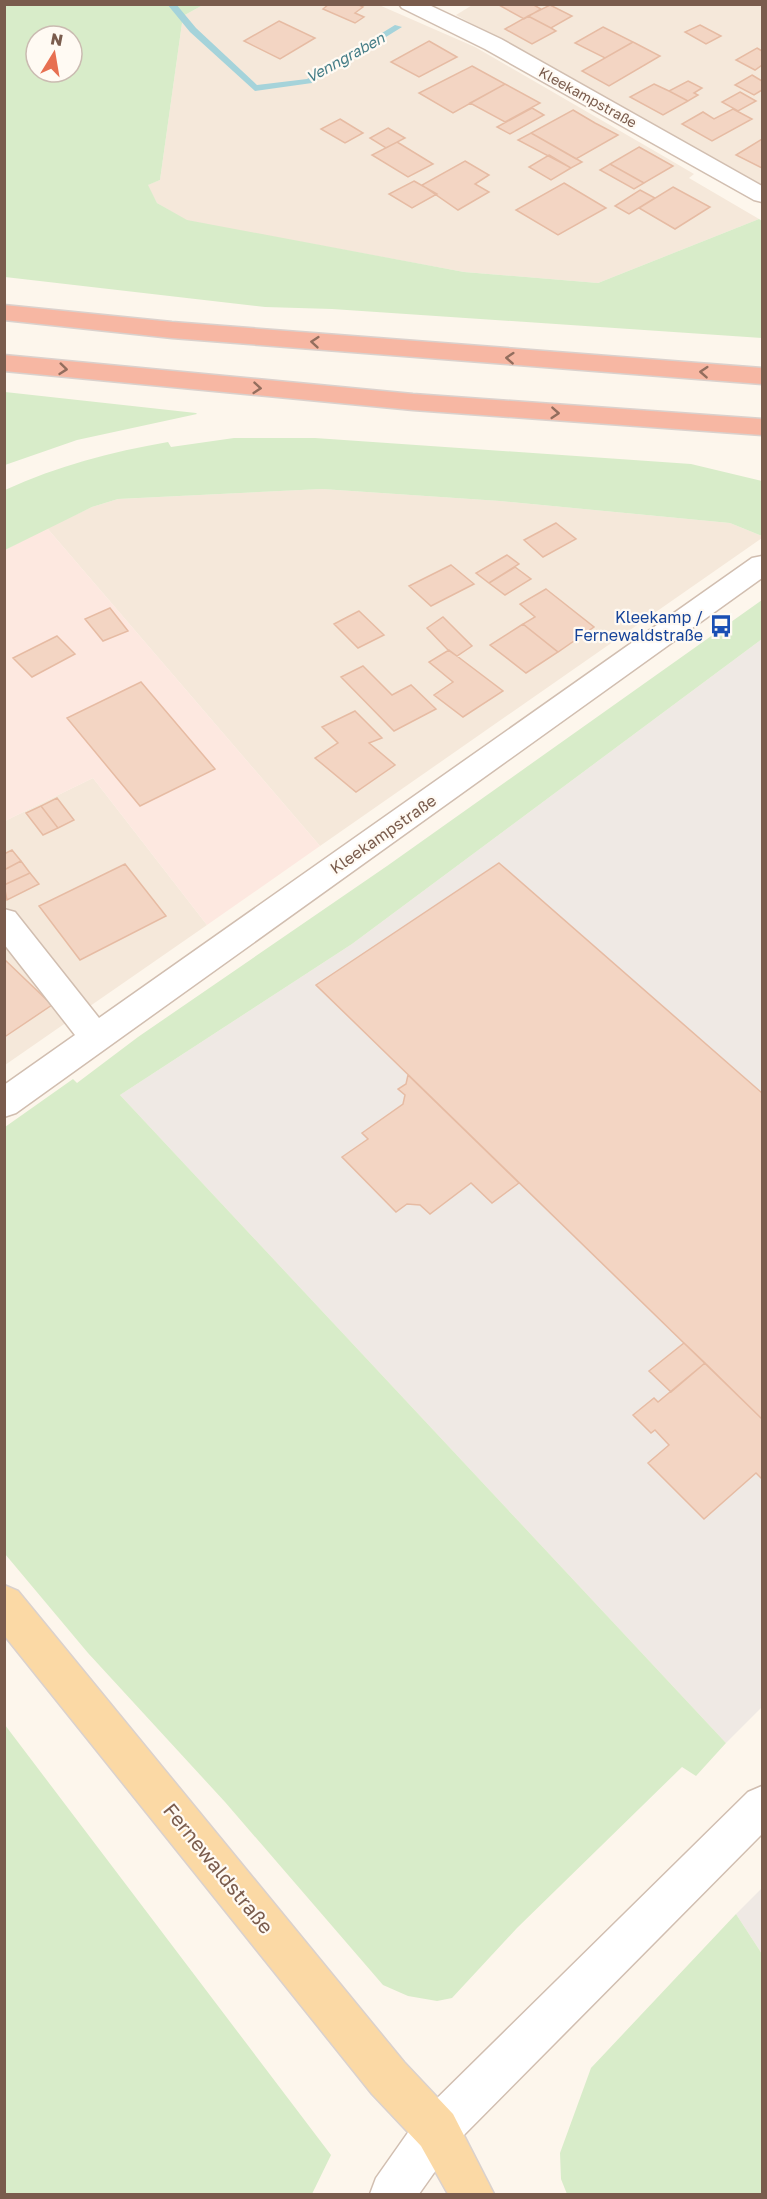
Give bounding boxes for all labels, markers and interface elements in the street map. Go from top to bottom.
north arrow [24,24,84,84]
text: N [49,28,65,50]
water label: Venngraben [303,28,389,87]
street label: Kleekampstraße [536,63,640,131]
one-way arrow [311,336,320,349]
one-way arrow [505,352,514,365]
one-way arrow [58,362,67,375]
one-way arrow [700,366,709,379]
one-way arrow [252,381,261,394]
one-way arrow [551,406,560,419]
place label: Kleekamp / Fernewaldstraße [574,607,703,645]
bus stop icon: Kleekamp / Fernewaldstraße [708,613,734,639]
street label: Kleekampstraße [326,790,440,878]
street label: Fernewaldstraße [159,1798,279,1938]

